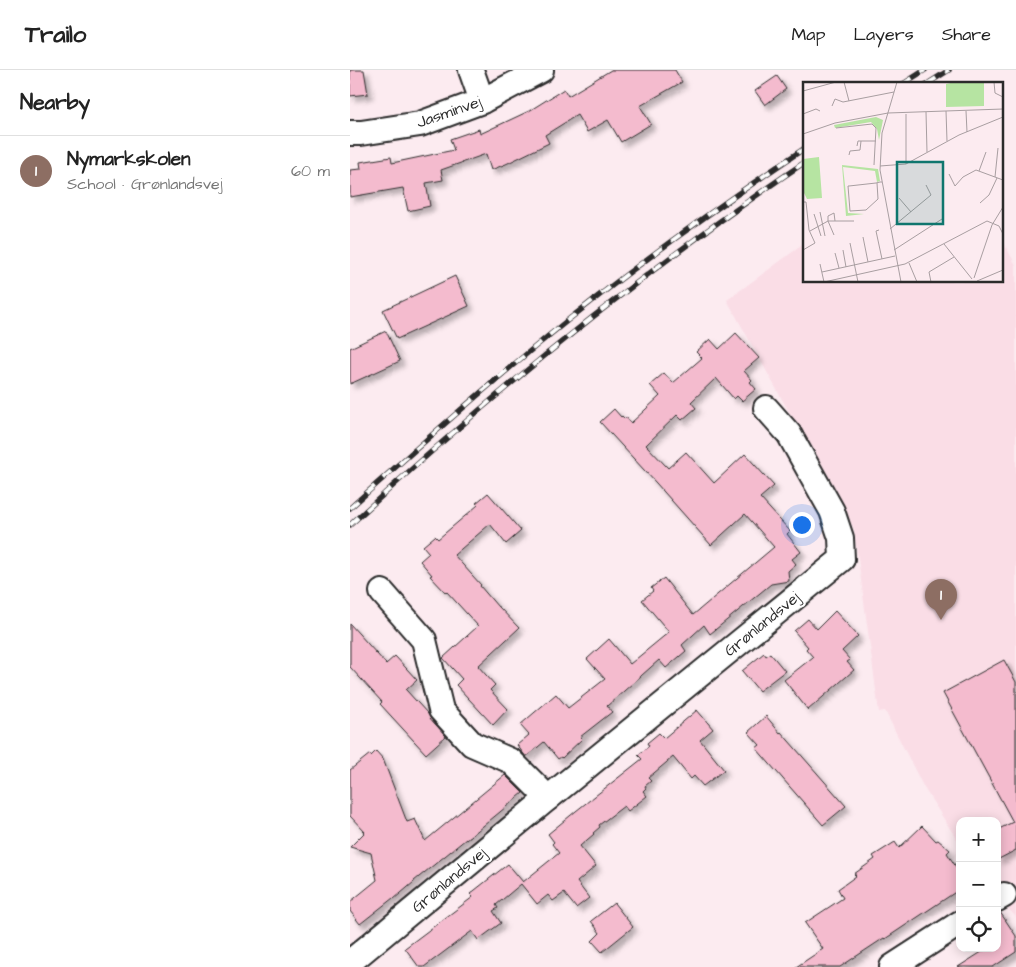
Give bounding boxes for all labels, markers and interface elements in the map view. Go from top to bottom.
text: Trailo [25,18,86,52]
text: Map [791,22,825,47]
text: Layers [853,22,914,47]
text: Share [942,22,991,47]
inset map [803,82,1004,282]
text: Nearby [20,88,90,117]
street label: Jasminvej [414,91,485,133]
text: Nymarkskolen [67,146,191,173]
text: 1 [35,160,37,182]
text: 60 m [291,160,330,182]
text: School · Grønlandsvej [67,173,223,195]
your location [789,512,815,538]
pin: 1 [925,579,957,620]
street label: Grønlandsvej [719,587,805,661]
map controls [956,817,1001,952]
button: + [956,817,1001,862]
street label: Grønlandsvej [407,842,491,918]
button: − [956,862,1001,907]
button: locate [956,907,1001,952]

